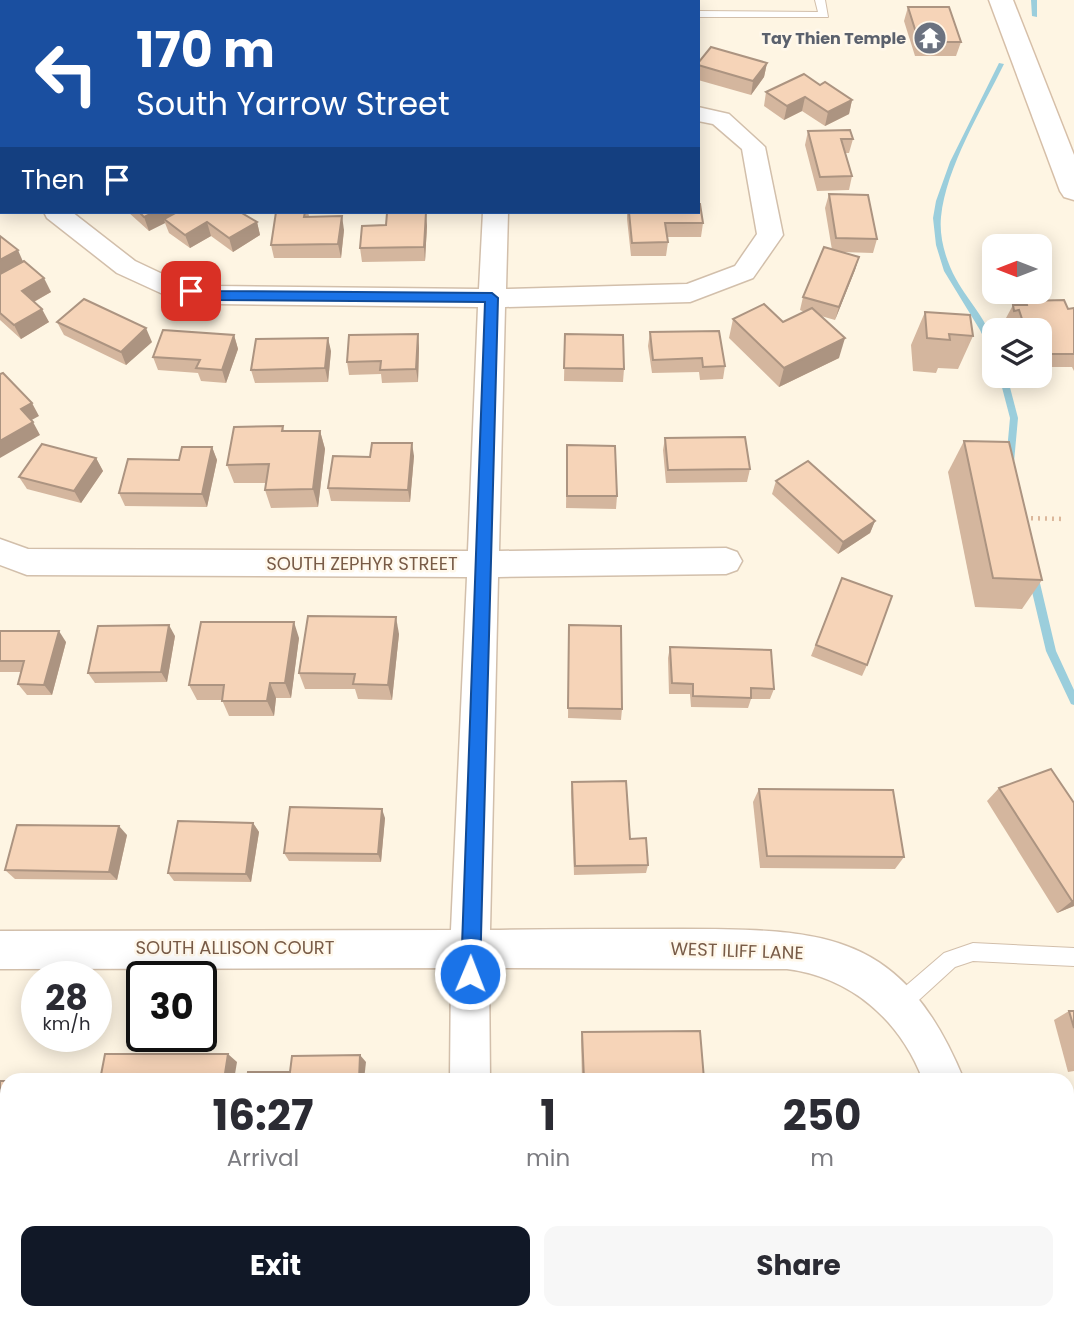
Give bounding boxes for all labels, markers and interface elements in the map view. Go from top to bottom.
text: 170 m [136,16,275,84]
temple icon: Tay Thien Temple [911,19,949,57]
place label: Tay Thien Temple [761,27,906,50]
icon: left [21,28,112,119]
text: South Yarrow Street [136,81,450,126]
icon: arrive [98,161,136,199]
text: Then [21,162,84,198]
north arrow [982,234,1052,304]
map controls [982,234,1052,388]
pin [161,261,221,321]
icon: arrive [172,272,210,310]
button: layers [982,318,1052,388]
street label: SOUTH ZEPHYR STREET [266,551,458,576]
street label: SOUTH ALLISON COURT [135,935,335,960]
street label: WEST ILIFF LANE [670,936,804,965]
position arrow [433,937,507,1011]
speed limit sign: 30 [126,961,217,1052]
text: 28 [45,973,88,1022]
text: km/h [43,1011,90,1036]
text: 16:27 [213,1086,314,1145]
text: 1 [540,1086,556,1145]
text: 250 [783,1086,861,1145]
text: Arrival [227,1142,299,1174]
text: min [526,1142,570,1174]
text: m [810,1142,834,1174]
button: Exit [21,1226,530,1306]
button: Share [544,1226,1053,1306]

